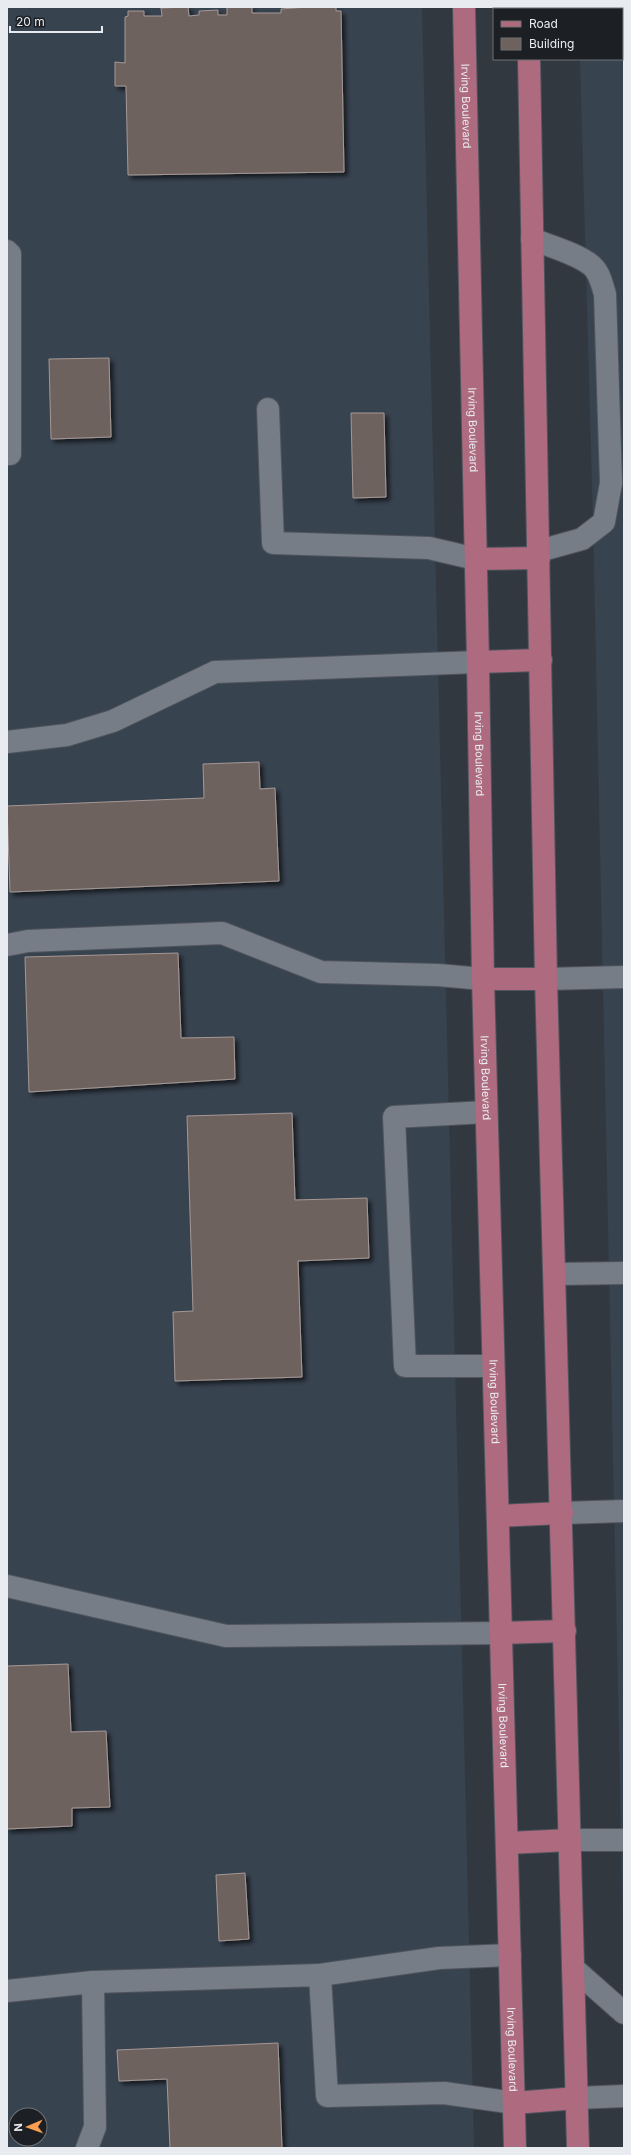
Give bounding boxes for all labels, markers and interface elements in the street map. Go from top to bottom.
scale bar [10,8,102,34]
legend [493,8,623,60]
text: 20 m [16,14,45,29]
text: Road [529,16,558,31]
text: Building [529,36,574,51]
street label: Irving Boulevard [458,63,474,148]
street label: Irving Boulevard [465,387,481,472]
street label: Irving Boulevard [472,711,487,796]
street label: Irving Boulevard [478,1035,494,1120]
street label: Irving Boulevard [486,1359,503,1444]
street label: Irving Boulevard [495,1683,512,1768]
street label: Irving Boulevard [504,2007,520,2092]
north arrow [8,2107,48,2147]
text: N [11,2123,25,2132]

